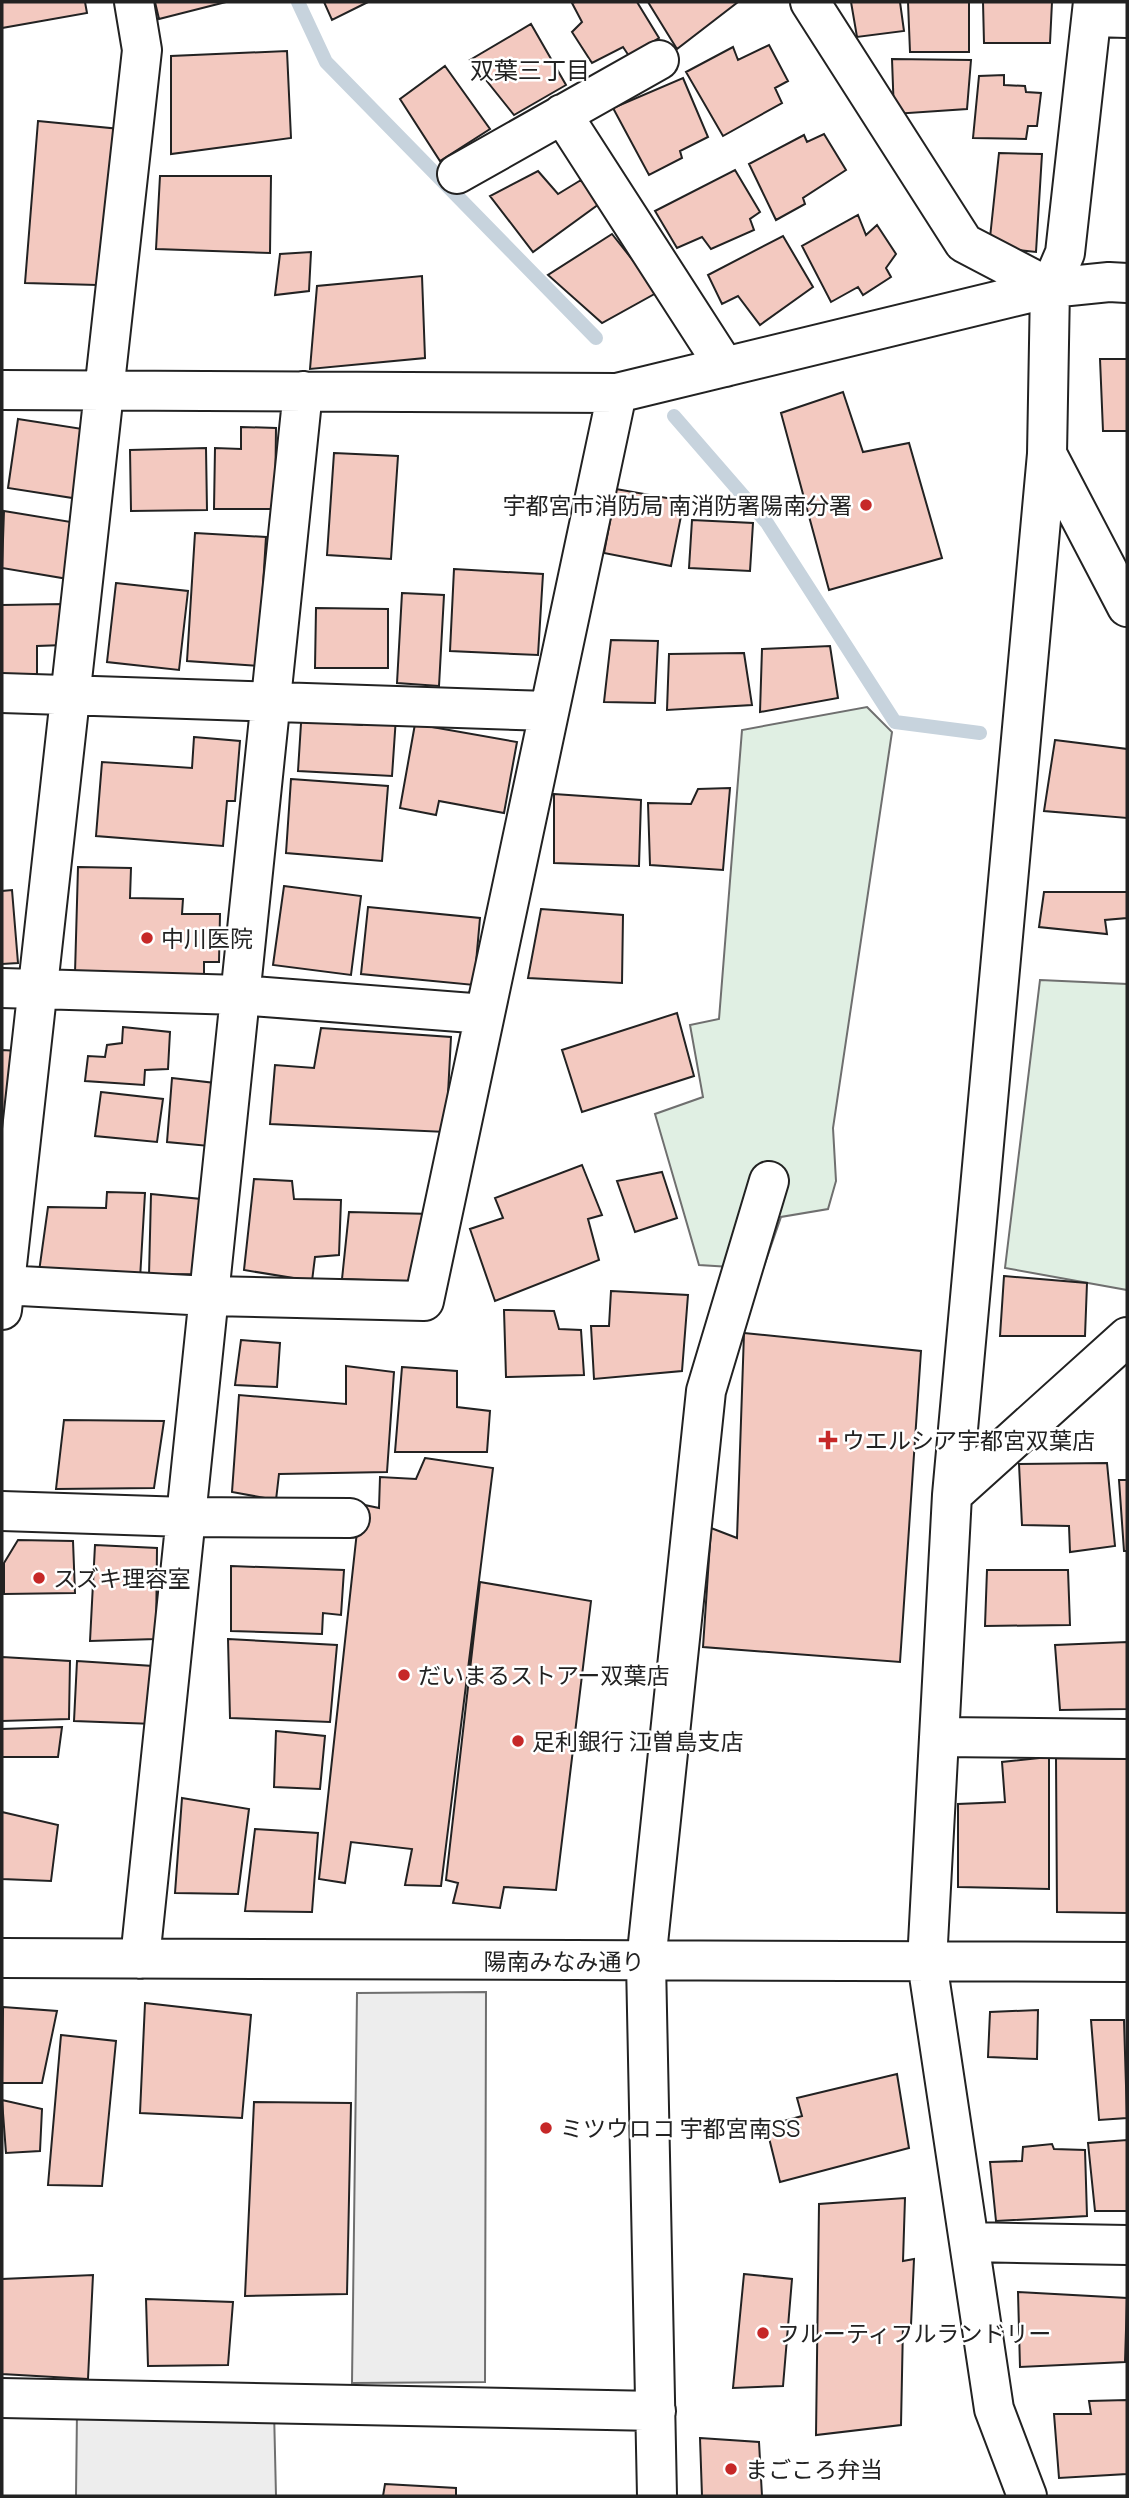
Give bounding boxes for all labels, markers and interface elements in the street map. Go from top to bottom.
district label: 双葉三丁目 [470,53,590,86]
place label: 宇都宮市消防局 南消防署陽南分署 [502,489,852,521]
marker: 宇都宮市消防局 南消防署陽南分署 [858,497,874,513]
place label: 中川医院 [161,922,253,954]
marker: 中川医院 [139,930,155,946]
place label: ウエルシア宇都宮双葉店 [842,1424,1095,1456]
marker: ウエルシア宇都宮双葉店 [820,1432,836,1448]
place label: スズキ理容室 [53,1562,191,1594]
marker: スズキ理容室 [31,1570,47,1586]
place label: だいまるストアー双葉店 [418,1659,670,1691]
marker: だいまるストアー双葉店 [396,1667,412,1683]
place label: 足利銀行 江曽島支店 [532,1725,744,1757]
marker: 足利銀行 江曽島支店 [510,1733,526,1749]
street label: 陽南みなみ通り [484,1945,645,1977]
place label: ミツウロコ 宇都宮南SS [560,2112,800,2144]
marker: ミツウロコ 宇都宮南SS [538,2120,554,2136]
place label: フルーティフルランドリー [777,2317,1052,2349]
marker: フルーティフルランドリー [755,2325,771,2341]
place label: まごころ弁当 [745,2453,883,2485]
marker: まごころ弁当 [723,2461,739,2477]

